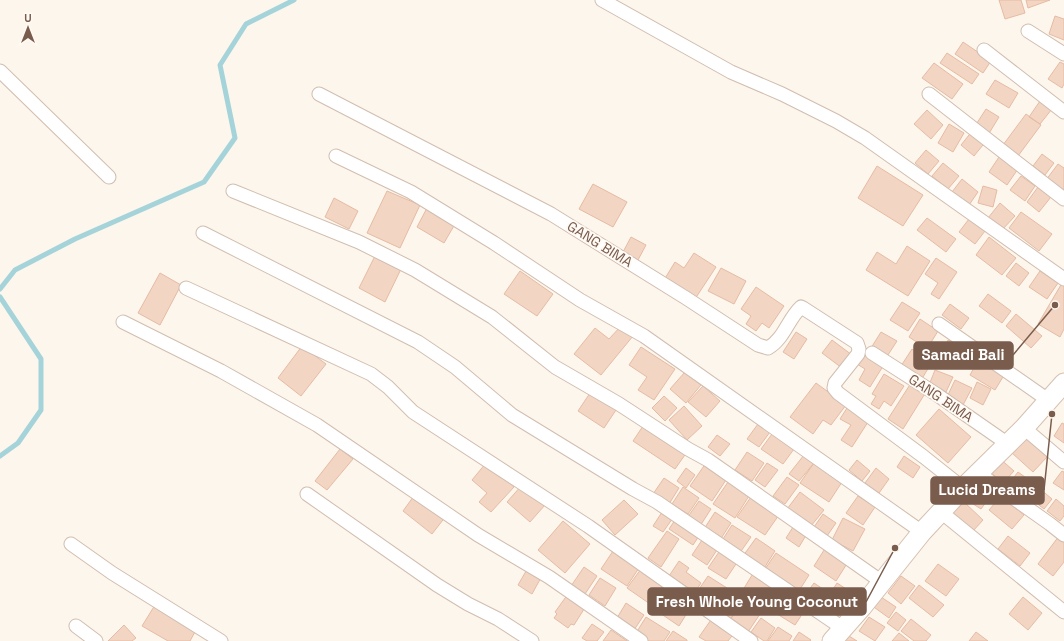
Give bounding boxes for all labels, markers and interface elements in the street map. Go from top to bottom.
north arrow [8,8,48,48]
text: U [24,11,32,25]
street label: GANG BIMA [564,217,636,271]
callout: Samadi Bali [914,342,1013,369]
text: Samadi Bali [921,345,1005,364]
street label: GANG BIMA [905,370,977,426]
callout: Lucid Dreams [931,477,1044,504]
text: Lucid Dreams [938,480,1036,499]
callout: Fresh Whole Young Coconut [648,588,866,615]
text: Fresh Whole Young Coconut [656,592,858,611]

